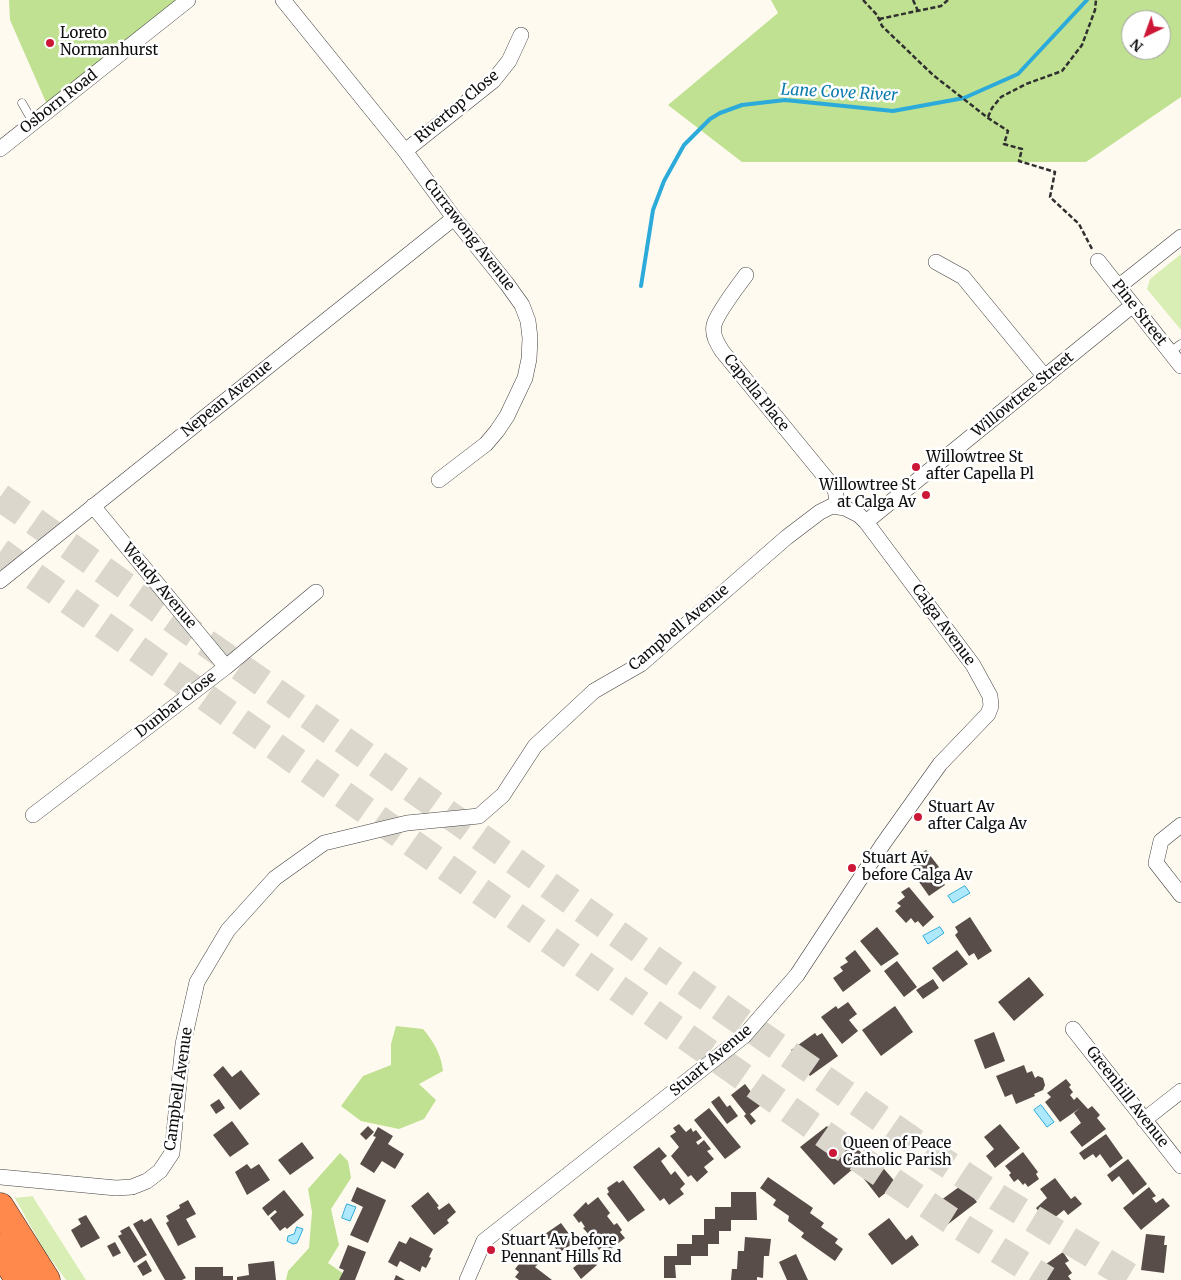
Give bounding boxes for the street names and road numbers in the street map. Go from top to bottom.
street label: Osborn Road [17,66,101,138]
street label: Rivertop Close [412,67,502,147]
street label: Currawong Avenue [420,176,518,294]
street label: Pine Street [1108,276,1170,350]
street label: Willowtree Street [969,349,1077,441]
street label: Capella Place [720,351,792,435]
street label: Nepean Avenue [178,357,276,441]
street label: Wendy Avenue [118,540,200,632]
street label: Campbell Avenue [626,581,732,675]
street label: Calga Avenue [908,581,978,669]
street label: Dunbar Close [132,668,220,742]
street label: Stuart Avenue [667,1022,755,1100]
street label: Campbell Avenue [161,1026,197,1152]
street label: Greenhill Avenue [1082,1043,1172,1151]

